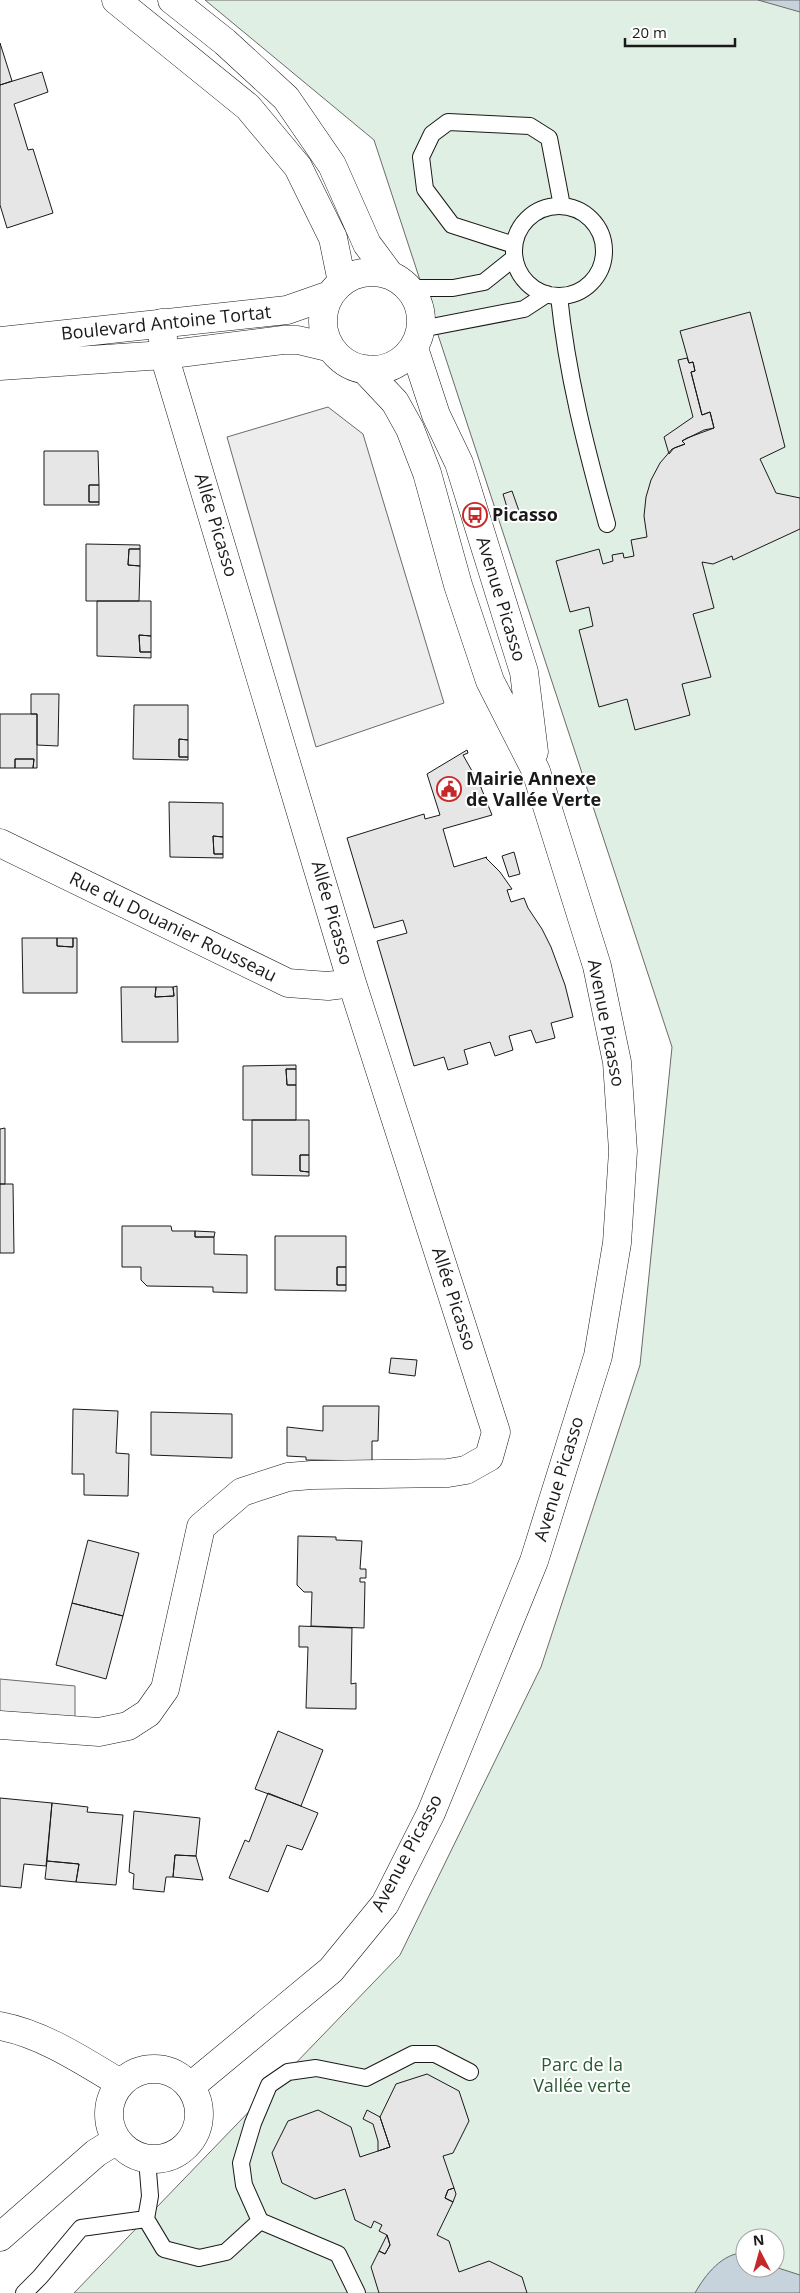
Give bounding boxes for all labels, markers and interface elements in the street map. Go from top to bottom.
scale bar [625,15,735,47]
text: 20 m [632,22,667,42]
street label: Boulevard Antoine Tortat [60,299,272,345]
street label: Allée Picasso [190,470,244,580]
bus stop icon: Picasso [462,502,488,528]
place label: Picasso [492,502,558,526]
street label: Avenue Picasso [472,533,532,664]
place label: Mairie Annexe de Vallée Verte [466,766,601,811]
public building icon: Mairie Annexe de Vallée Verte [436,776,462,802]
street label: Allée Picasso [307,858,359,968]
street label: Rue du Douanier Rousseau [66,865,281,987]
street label: Avenue Picasso [583,957,631,1089]
street label: Allée Picasso [427,1244,483,1353]
street label: Avenue Picasso [528,1413,588,1544]
street label: Avenue Picasso [365,1790,447,1915]
park label: Parc de la Vallée verte [533,2052,631,2097]
north arrow [735,2228,785,2278]
text: N [752,2230,765,2250]

